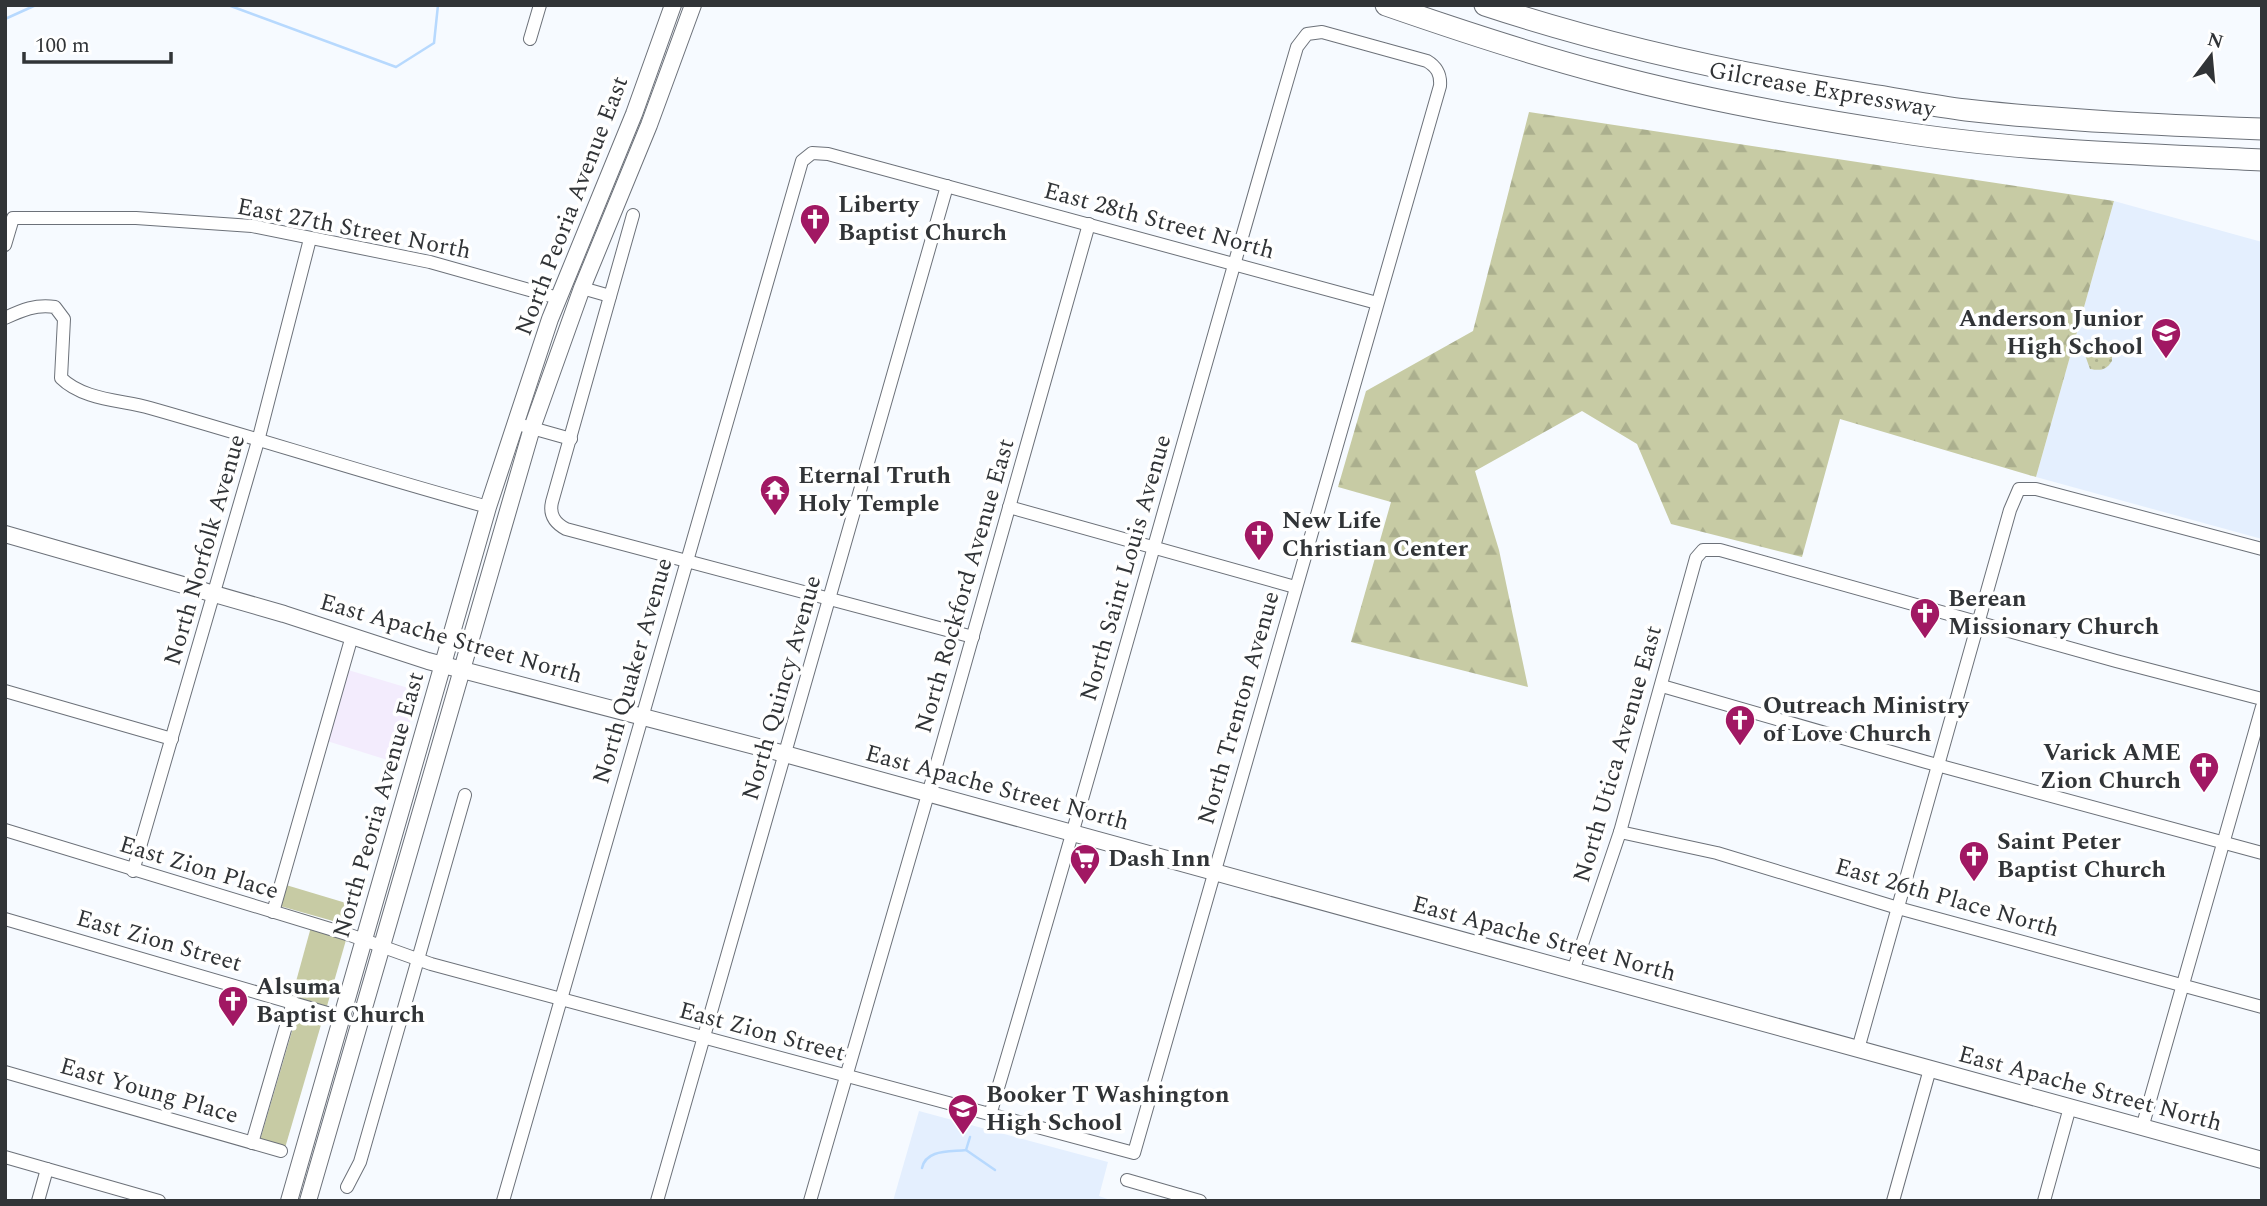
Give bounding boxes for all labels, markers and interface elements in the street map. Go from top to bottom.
scale bar [24,21,172,65]
north arrow [2176,21,2246,91]
text: N [2204,25,2227,57]
text: 100 m [35,30,90,62]
street label: Gilcrease Expressway [1706,52,1940,128]
street label: North Peoria Avenue East [506,71,638,341]
street label: East 28th Street North [1040,173,1278,269]
place label: Liberty Baptist Church [838,187,1007,251]
street label: East 27th Street North [234,189,474,269]
church icon: Liberty Baptist Church [798,202,832,246]
place label: Anderson Junior High School [1959,301,2144,365]
school or university icon: Anderson Junior High School [2149,316,2183,360]
street label: North Norfolk Avenue [155,430,255,670]
street label: North Saint Louis Avenue [1071,430,1181,706]
street label: North Rockford Avenue East [906,434,1024,738]
place label: Eternal Truth Holy Temple [798,458,951,522]
temple icon: Eternal Truth Holy Temple [758,473,792,517]
place label: New Life Christian Center [1282,503,1469,567]
church icon: New Life Christian Center [1242,518,1276,562]
street label: North Quaker Avenue [583,554,683,788]
street label: North Quincy Avenue [733,571,831,805]
place label: Berean Missionary Church [1948,581,2160,645]
street label: East Apache Street North [315,584,587,694]
street label: North Trenton Avenue [1188,587,1290,829]
church icon: Berean Missionary Church [1908,596,1942,640]
street label: North Utica Avenue East [1564,621,1672,887]
street label: North Peoria Avenue East [324,668,434,942]
place label: Outreach Ministry of Love Church [1763,688,1970,752]
church icon: Outreach Ministry of Love Church [1723,703,1757,747]
street label: East Apache Street North [861,735,1133,841]
place label: Varick AME Zion Church [2040,735,2181,799]
church icon: Varick AME Zion Church [2187,750,2221,794]
place label: Saint Peter Baptist Church [1997,824,2166,888]
street label: East Zion Place [115,827,283,909]
church icon: Saint Peter Baptist Church [1957,839,1991,883]
place label: Dash Inn [1108,841,1211,877]
supermarket icon: Dash Inn [1068,842,1102,886]
street label: East 26th Place North [1831,849,2063,947]
street label: East Apache Street North [1408,886,1680,992]
street label: East Zion Street [72,900,246,982]
place label: Alsuma Baptist Church [256,969,425,1033]
church icon: Alsuma Baptist Church [216,984,250,1028]
street label: East Zion Street [675,992,849,1072]
street label: East Apache Street North [1954,1036,2226,1142]
street label: East Young Place [56,1048,242,1134]
place label: Booker T Washington High School [986,1077,1230,1141]
school or university icon: Booker T Washington High School [946,1092,980,1136]

